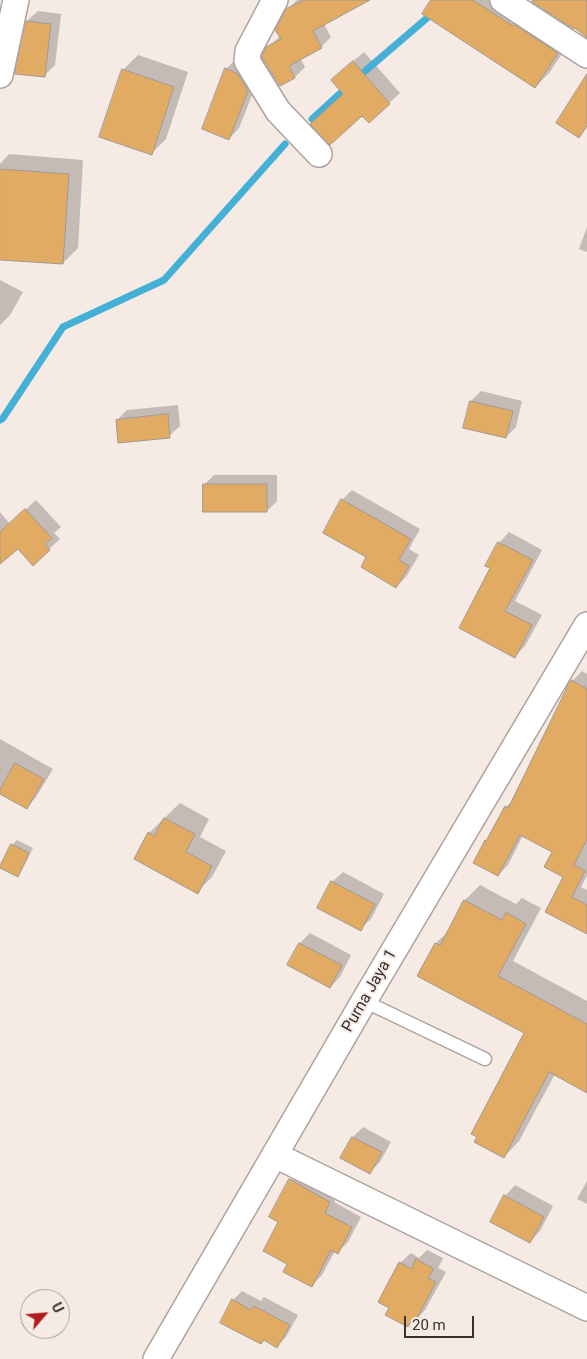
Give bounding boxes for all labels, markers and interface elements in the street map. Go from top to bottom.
street label: Purna Jaya 1 [339,946,401,1036]
north arrow [20,1289,70,1339]
text: U [48,1300,67,1315]
scale bar [407,1306,477,1338]
text: 20 m [412,1316,446,1334]

